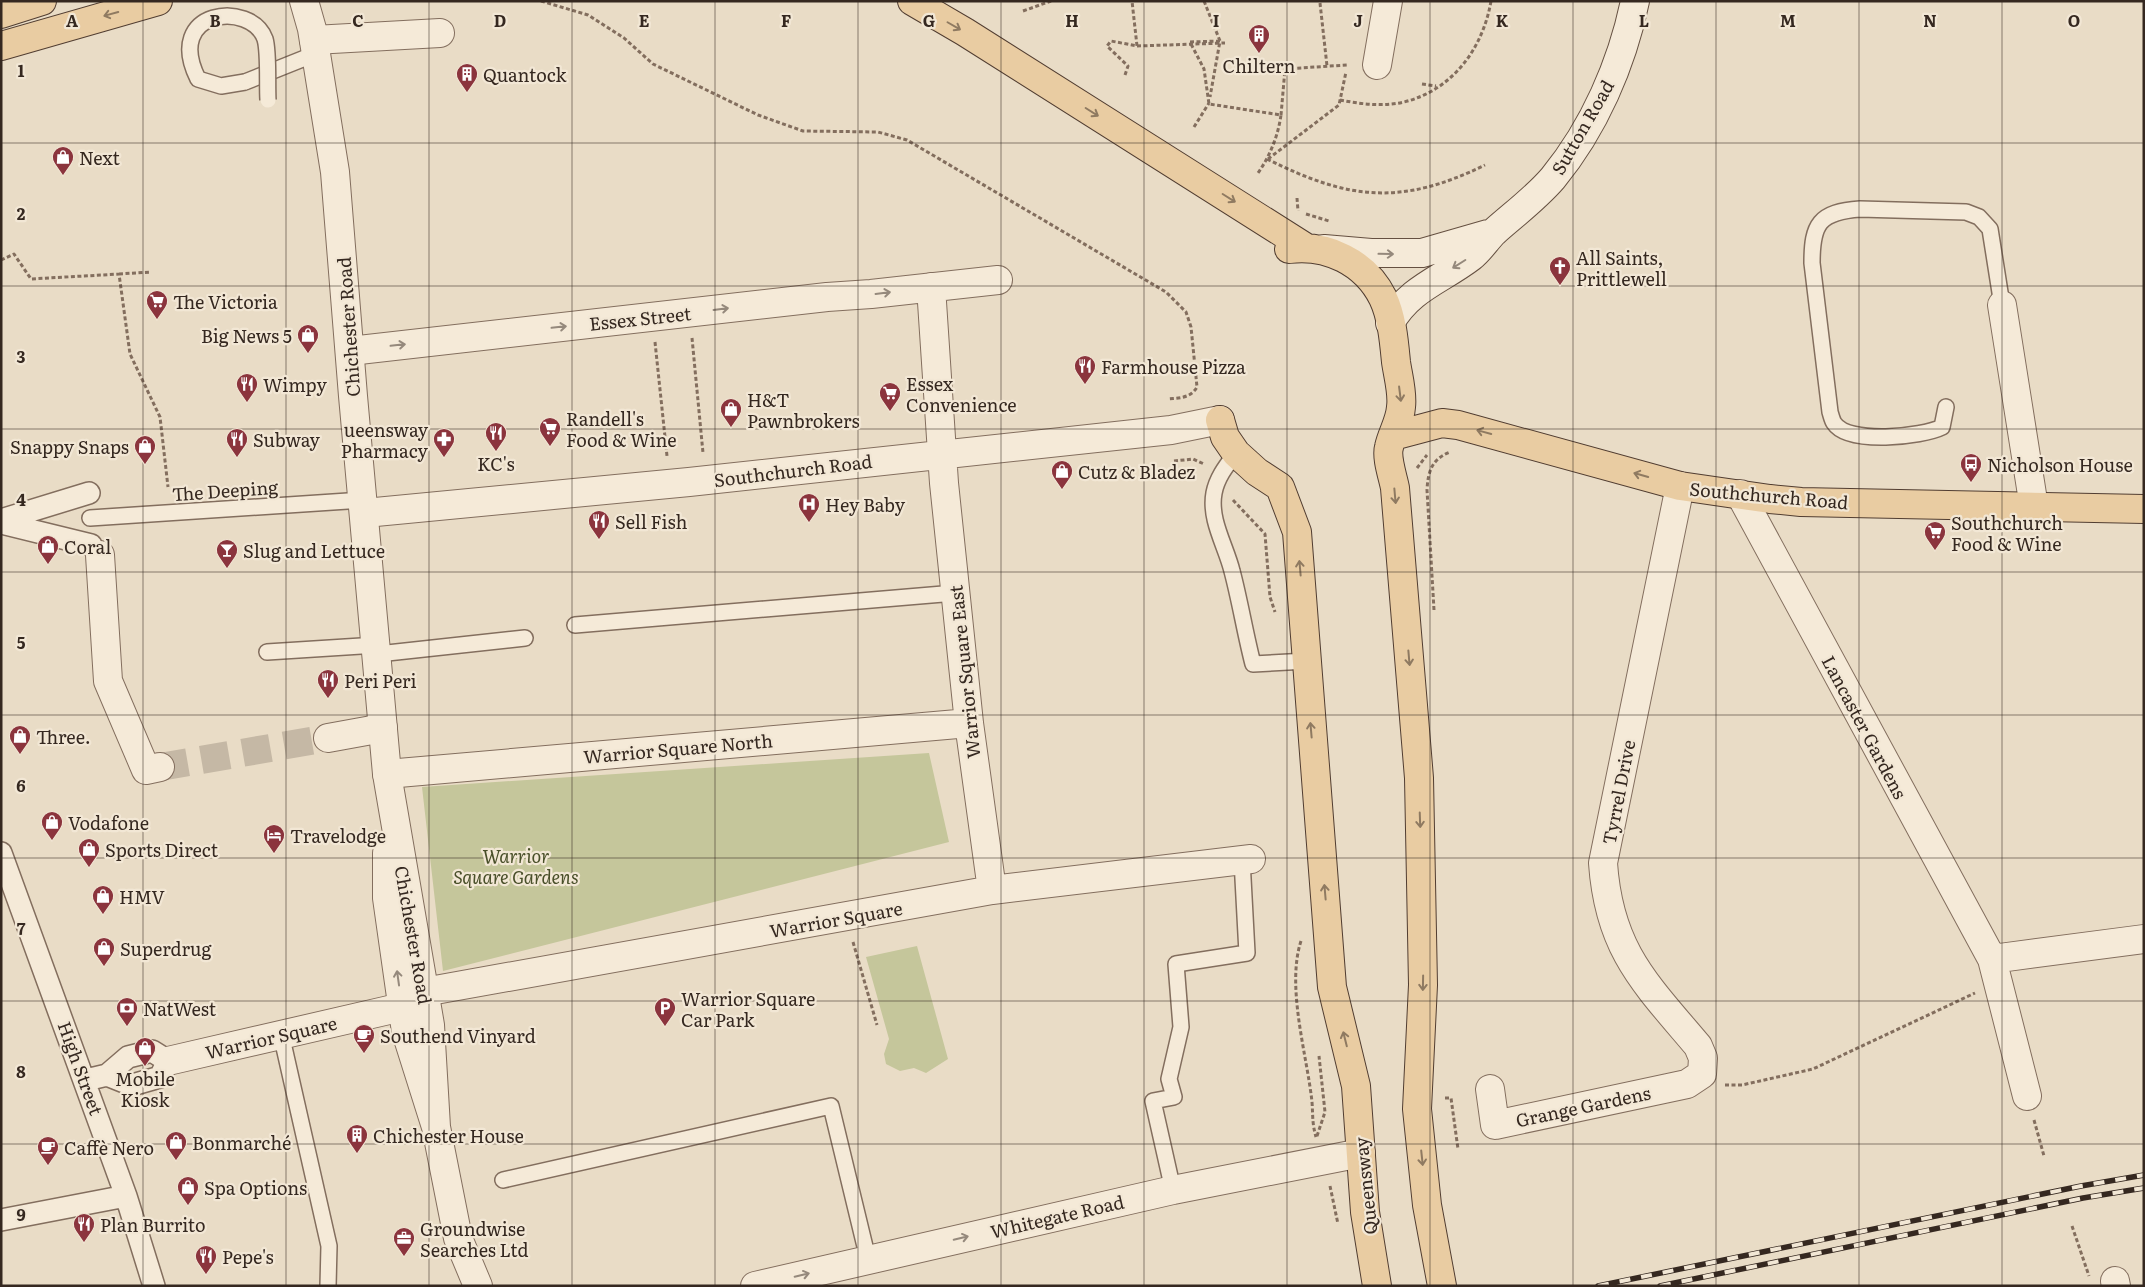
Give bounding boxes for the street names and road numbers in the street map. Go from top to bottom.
street label: Sutton Road [1544,75,1620,179]
street label: Chichester Road [330,256,366,398]
street label: Essex Street [588,299,693,337]
street label: Southchurch Road [712,447,874,493]
street label: The Deeping [171,473,280,507]
street label: Southchurch Road [1688,475,1850,515]
street label: Warrior Square East [941,583,987,760]
street label: Lancaster Gardens [1816,650,1914,804]
street label: Warrior Square North [582,726,774,770]
street label: Tyrrel Drive [1595,737,1641,847]
street label: Chichester Road [389,864,439,1006]
street label: Warrior Square [767,894,905,944]
street label: Warrior Square [202,1009,340,1065]
street label: High Street [52,1017,111,1119]
street label: Grange Gardens [1513,1079,1653,1133]
street label: Queensway [1346,1135,1384,1236]
street label: Whitegate Road [988,1188,1126,1244]

